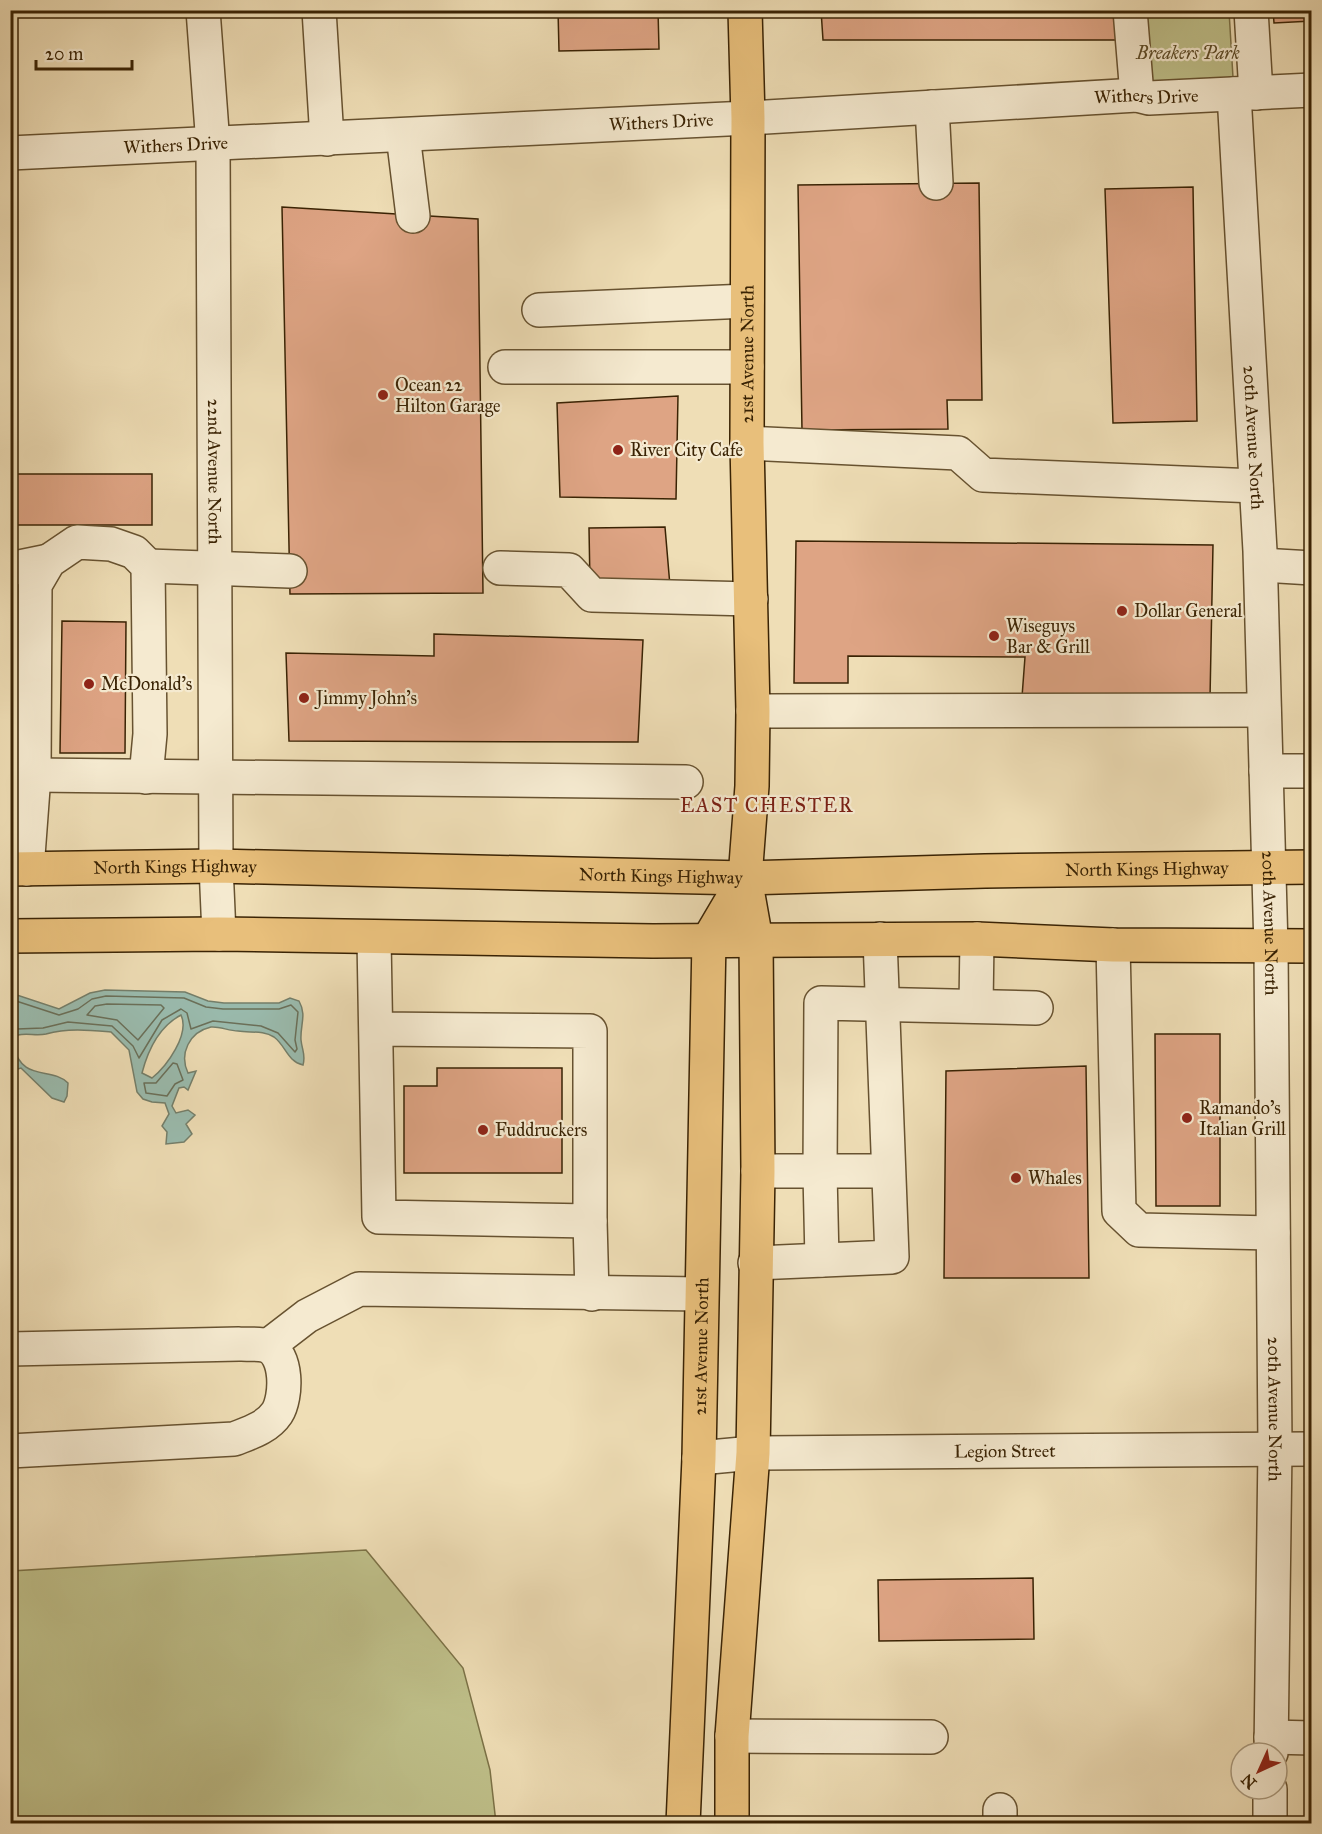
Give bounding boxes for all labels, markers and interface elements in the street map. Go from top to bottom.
scale bar [36,33,132,71]
park label: Breakers Park [1135,42,1240,64]
text: 20 m [45,43,83,65]
street label: Withers Drive [1094,84,1199,109]
street label: Withers Drive [608,109,714,136]
street label: Withers Drive [123,132,229,159]
street label: 21st Avenue North [736,285,758,423]
street label: 20th Avenue North [1238,364,1269,510]
place label: Ocean 22 Hilton Garage [395,374,501,418]
marker: Ocean 22 Hilton Garage [376,388,390,402]
street label: 22nd Avenue North [203,399,226,545]
place label: River City Cafe [630,439,743,461]
marker: River City Cafe [611,443,625,457]
place label: Dollar General [1134,600,1243,622]
marker: Dollar General [1115,604,1129,618]
place label: Wiseguys Bar & Grill [1006,615,1090,658]
marker: Wiseguys Bar & Grill [987,629,1001,643]
place label: McDonald's [101,673,192,695]
marker: McDonald's [82,677,96,691]
place label: Jimmy John's [314,687,417,710]
marker: Jimmy John's [297,691,311,705]
district label: EAST CHESTER [680,793,854,817]
street label: 20th Avenue North [1257,850,1282,996]
street label: North Kings Highway [93,855,258,879]
street label: North Kings Highway [1065,857,1229,881]
street label: North Kings Highway [579,863,744,889]
place label: Ramando's Italian Grill [1199,1097,1286,1140]
marker: Ramando's Italian Grill [1180,1111,1194,1125]
place label: Fuddruckers [495,1119,587,1141]
marker: Fuddruckers [476,1123,490,1137]
place label: Whales [1028,1167,1082,1189]
marker: Whales [1009,1171,1023,1185]
street label: 21st Avenue North [689,1277,713,1416]
street label: 20th Avenue North [1263,1337,1286,1482]
street label: Legion Street [954,1440,1056,1463]
north arrow [1229,1741,1289,1801]
text: N [1237,1769,1260,1793]

